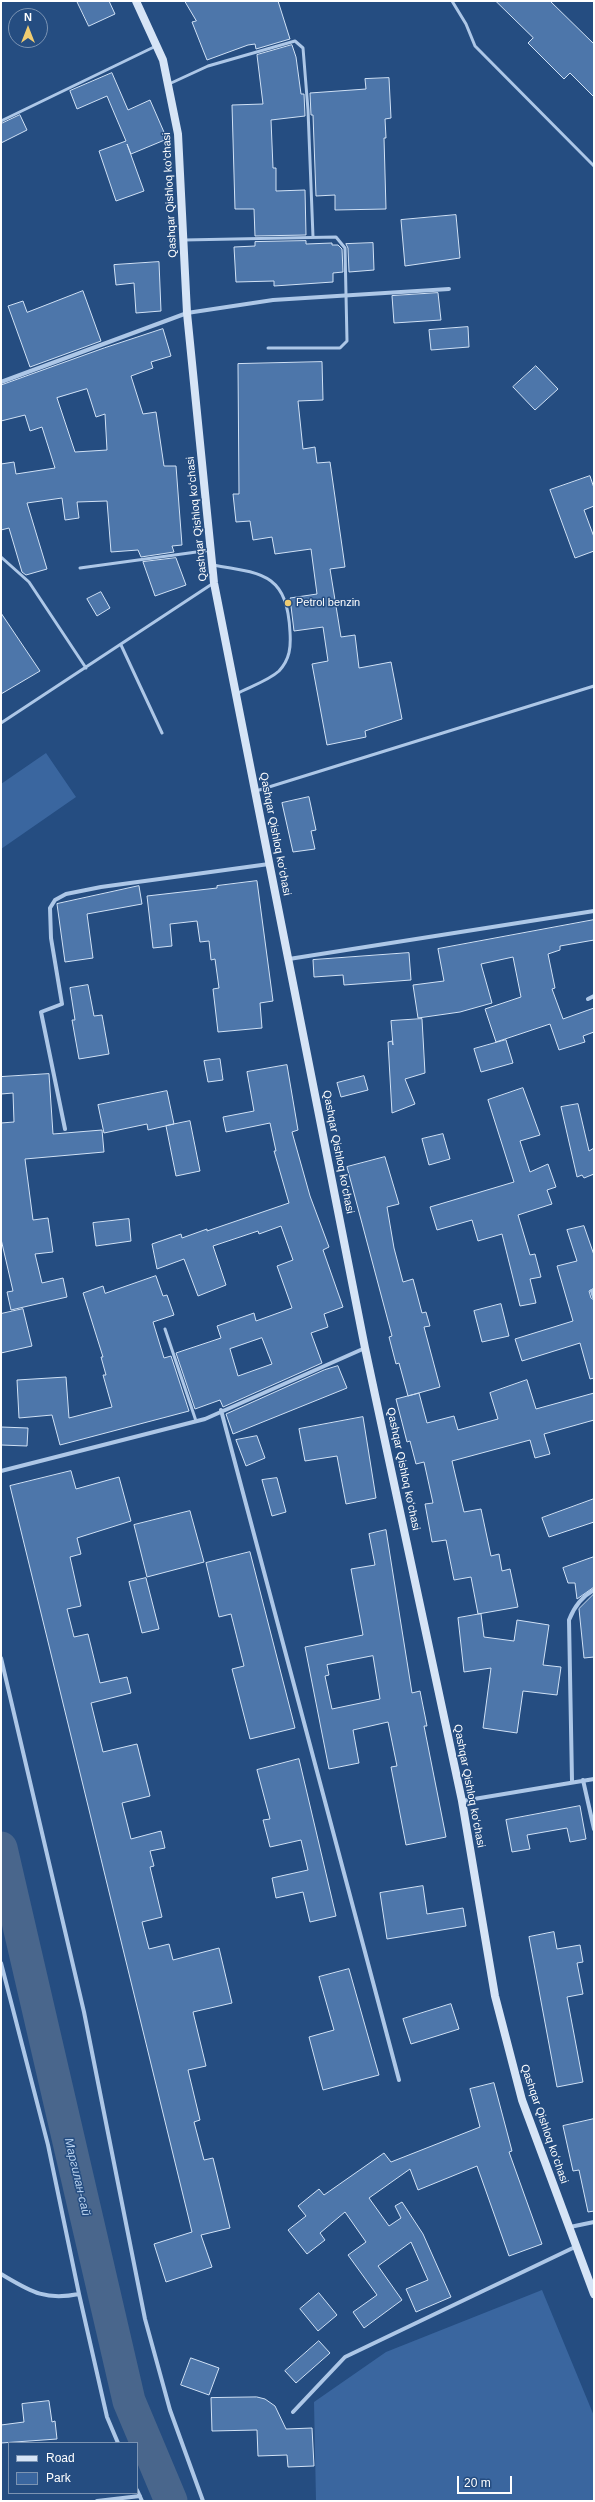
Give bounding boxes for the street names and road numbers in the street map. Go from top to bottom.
street label: Qashqar Qishloq koʻchasi [160,132,180,258]
street label: Qashqar Qishloq koʻchasi [184,456,210,582]
street label: Qashqar Qishloq koʻchasi [257,771,293,897]
street label: Qashqar Qishloq koʻchasi [320,1089,356,1215]
street label: Qashqar Qishloq koʻchasi [384,1406,422,1532]
street label: Qashqar Qishloq koʻchasi [451,1723,487,1849]
street label: Qashqar Qishloq koʻchasi [517,2063,571,2185]

